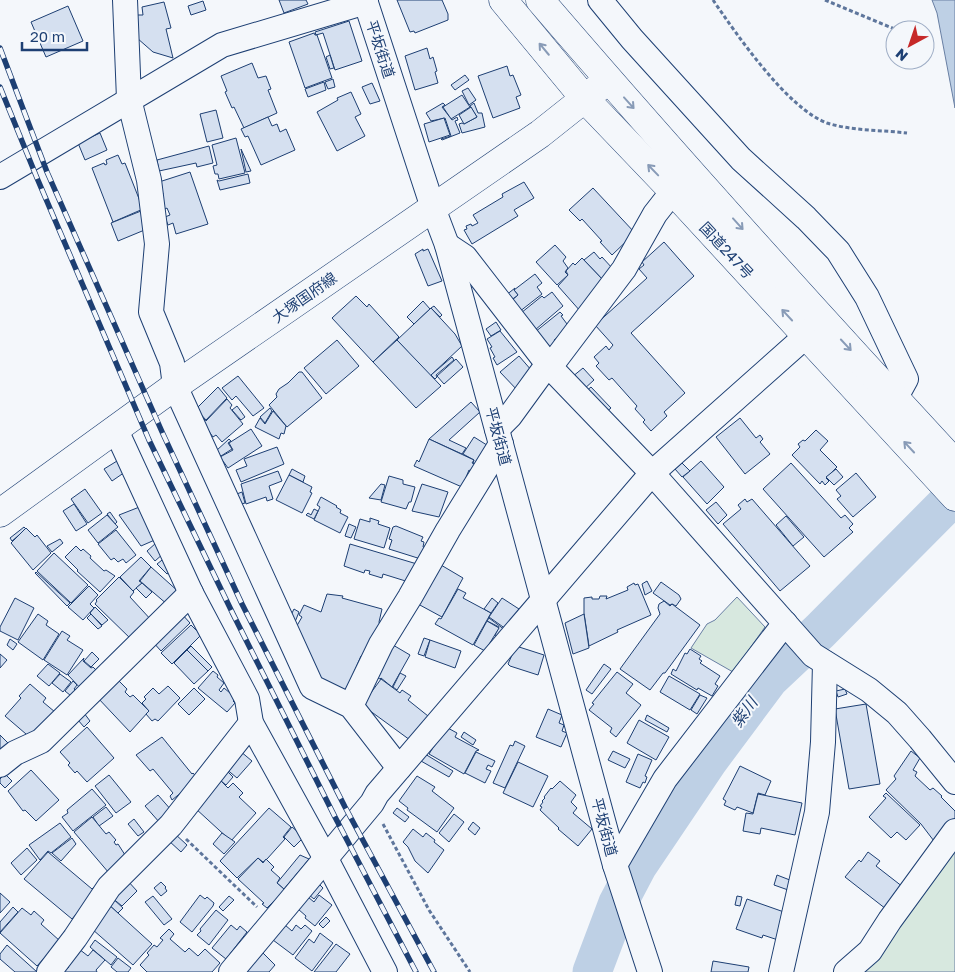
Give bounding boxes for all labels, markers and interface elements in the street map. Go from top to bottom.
street label: 平坂街道 [363,18,399,80]
scale bar [22,20,88,52]
north arrow [885,20,935,70]
text: 20 m [30,27,65,45]
one-way arrow [538,43,549,56]
text: N [892,45,911,65]
one-way arrow [623,96,635,109]
one-way arrow [647,163,659,176]
one-way arrow [732,217,743,230]
street label: 国道247号 [696,218,758,282]
street label: 大塚国府線 [268,268,340,326]
one-way arrow [781,308,793,321]
one-way arrow [840,339,852,351]
street label: 平坂街道 [483,405,515,467]
one-way arrow [903,441,914,454]
water label: 紫川 [727,692,763,731]
street label: 平坂街道 [589,796,621,858]

